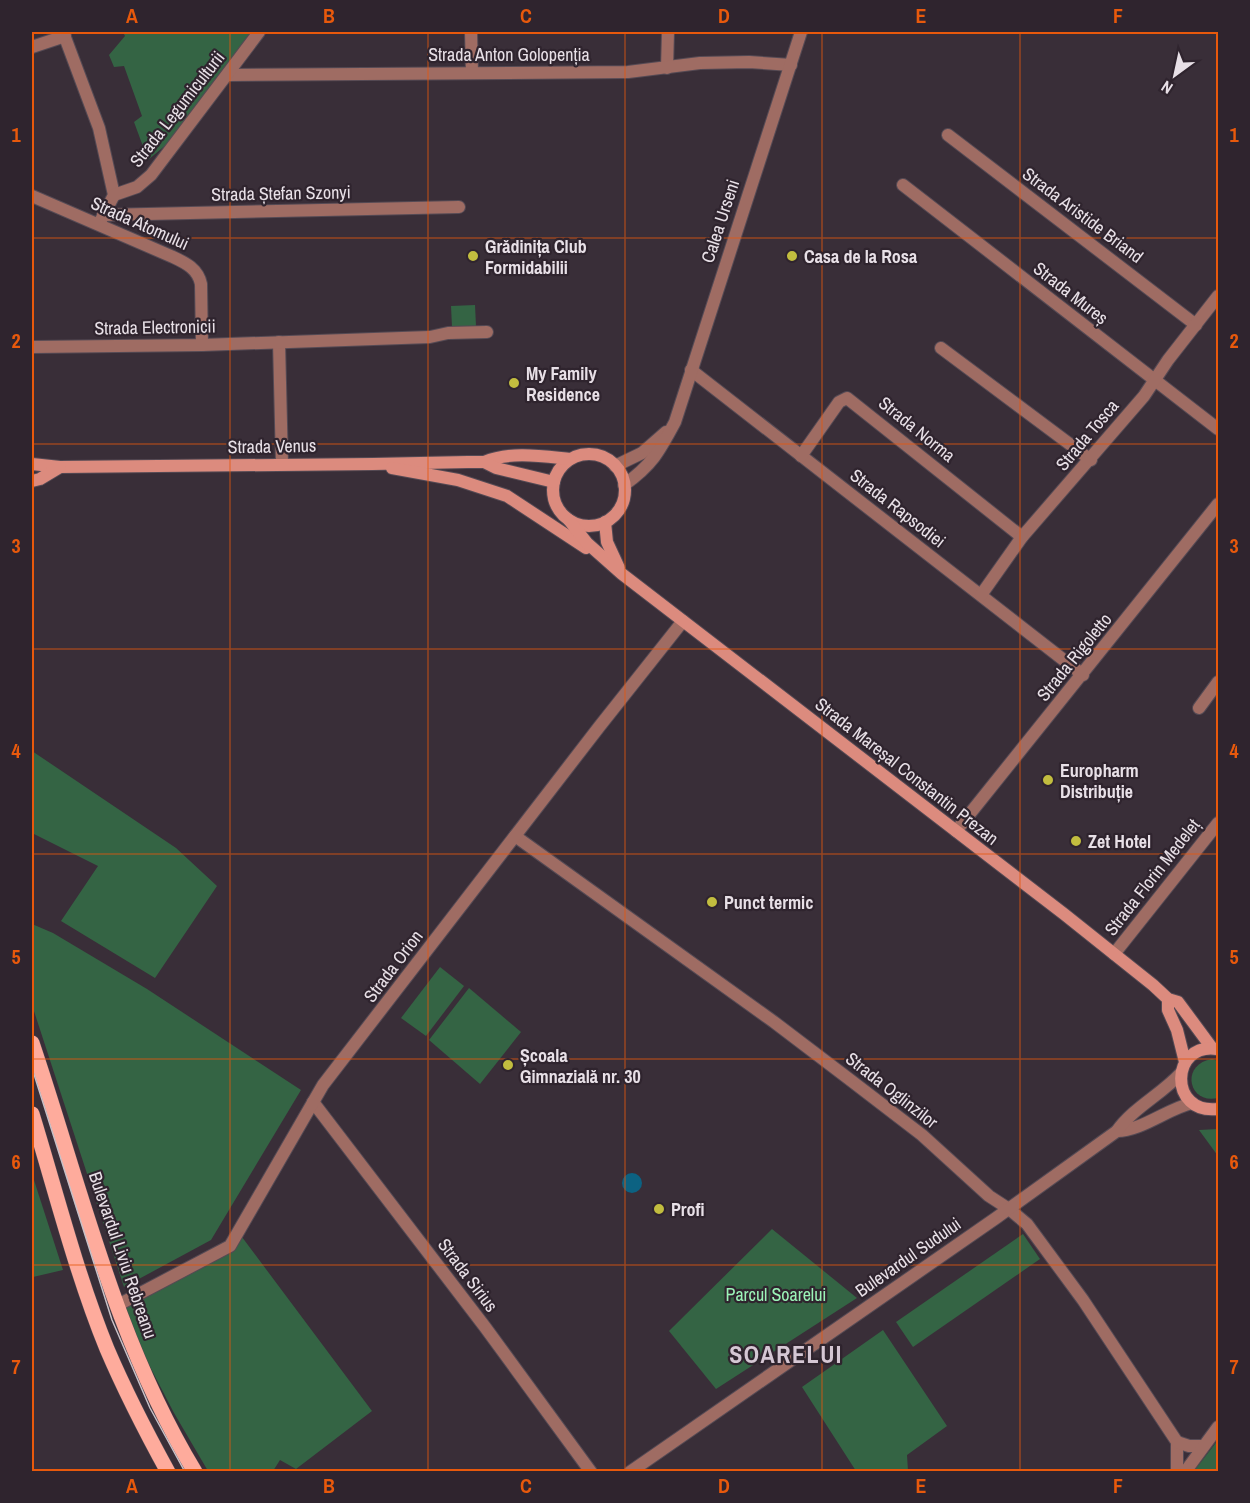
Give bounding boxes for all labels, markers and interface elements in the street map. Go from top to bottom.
text: A [126,2,138,29]
text: B [323,2,335,29]
text: C [520,2,532,29]
text: D [718,2,730,29]
text: E [916,2,927,29]
text: F [1113,2,1123,29]
street label: Strada Anton Golopenția [428,42,590,67]
north arrow [1145,45,1205,105]
street label: Strada Legumiculturii [124,46,230,172]
text: N [1157,76,1177,99]
text: 1 [11,121,21,148]
text: 1 [1229,121,1239,148]
street label: Strada Aristide Briand [1017,161,1149,269]
street label: Calea Urseni [695,176,745,266]
street label: Strada Ștefan Szonyi [211,179,351,207]
street label: Strada Atomului [87,190,193,256]
place label: Grădinița Club Formidabilii [485,234,587,280]
place label: Casa de la Rosa [804,244,918,269]
marker: Grădinița Club Formidabilii [466,249,480,263]
marker: Casa de la Rosa [785,249,799,263]
street label: Strada Mureș [1028,256,1114,330]
street label: Strada Electronicii [94,313,216,341]
text: 2 [11,327,21,354]
text: 2 [1229,327,1239,354]
place label: My Family Residence [526,361,600,407]
marker: My Family Residence [507,376,521,390]
street label: Strada Norma [873,390,961,468]
street label: Strada Tosca [1050,394,1124,476]
street label: Strada Venus [227,433,317,459]
street label: Strada Rapsodiei [845,463,951,553]
text: 3 [11,532,21,559]
text: 3 [1229,532,1239,559]
street label: Strada Rigoletto [1031,608,1117,706]
street label: Strada Mareșal Constantin Prezan [810,691,1004,851]
text: 4 [11,737,21,764]
text: 4 [1229,737,1239,764]
place label: Europharm Distribuție [1060,758,1139,804]
marker: Europharm Distribuție [1041,773,1055,787]
street label: Strada Florin Medeleț [1098,813,1206,941]
place label: Zet Hotel [1088,829,1151,854]
marker: Zet Hotel [1069,834,1083,848]
place label: Punct termic [724,890,813,915]
marker: Punct termic [705,895,719,909]
street label: Strada Orion [358,925,428,1007]
text: 5 [11,943,21,970]
text: 5 [1229,943,1239,970]
place label: Școala Gimnazială nr. 30 [520,1043,641,1089]
street label: Strada Oglinzilor [841,1046,943,1134]
marker: Școala Gimnazială nr. 30 [501,1058,515,1072]
text: 6 [11,1148,21,1175]
text: 6 [1229,1148,1239,1175]
street label: Bulevardul Liviu Rebreanu [83,1168,163,1342]
place label: Profi [671,1197,705,1222]
marker: Profi [652,1202,666,1216]
street label: Bulevardul Sudului [850,1211,966,1303]
street label: Strada Sirius [432,1233,504,1317]
park label: Parcul Soarelui [726,1282,826,1307]
district label: SOARELUI [729,1338,843,1370]
text: 7 [11,1353,21,1380]
text: 7 [1229,1353,1239,1380]
text: A [126,1472,138,1499]
text: B [323,1472,335,1499]
text: C [520,1472,532,1499]
text: D [718,1472,730,1499]
text: E [916,1472,927,1499]
text: F [1113,1472,1123,1499]

